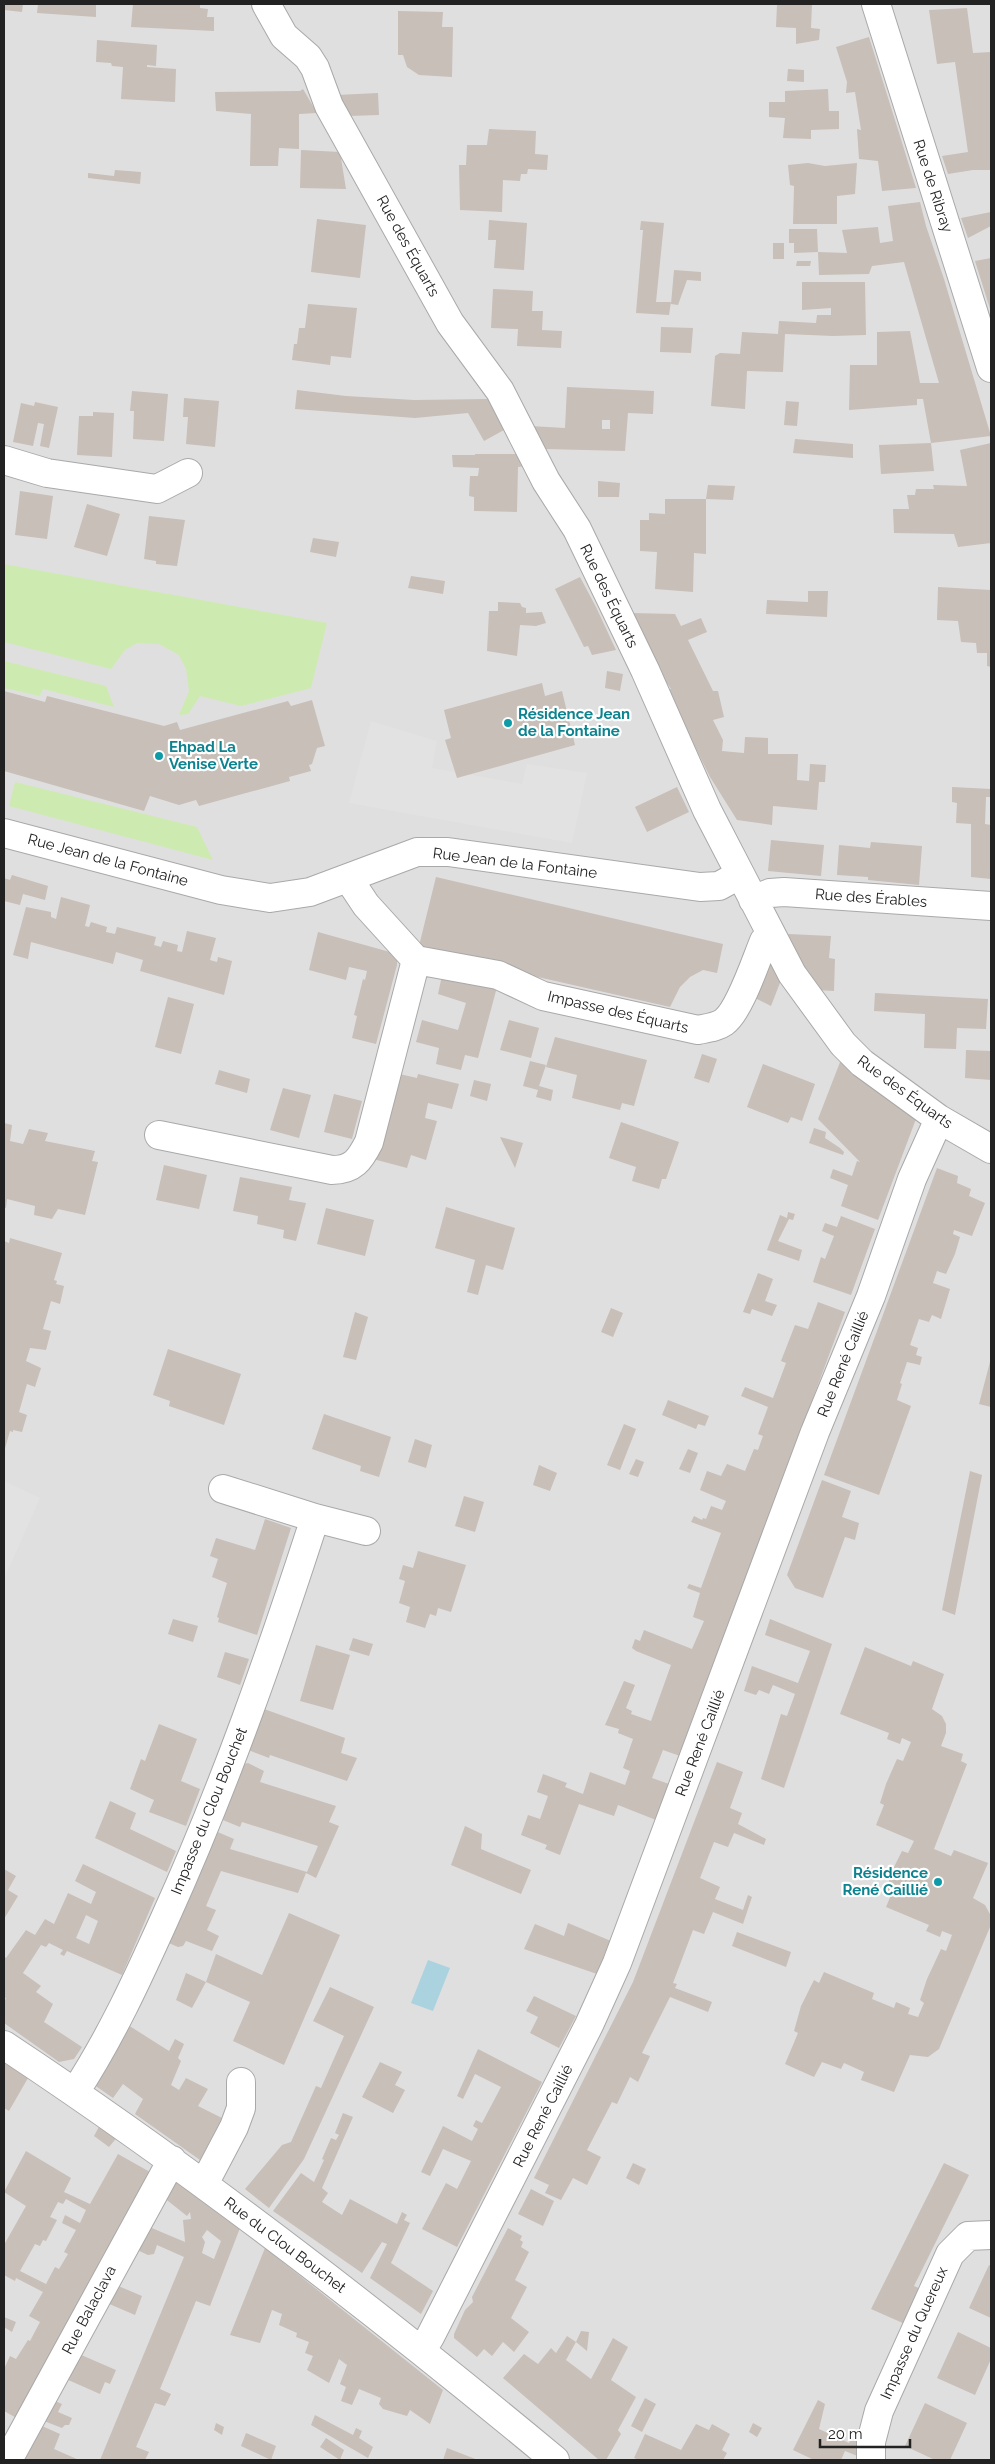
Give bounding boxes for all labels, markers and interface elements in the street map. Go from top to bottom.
street label: Rue de Ribray [909,137,957,235]
street label: Rue des Équarts [373,192,443,300]
street label: Rue des Équarts [576,541,642,651]
place label: Résidence Jean de la Fontaine [518,705,630,740]
marker: Résidence Jean de la Fontaine [502,717,514,729]
place label: Ehpad La Venise Verte [169,738,258,773]
marker: Ehpad La Venise Verte [153,750,165,762]
street label: Rue Jean de la Fontaine [26,830,190,890]
street label: Rue Jean de la Fontaine [432,844,598,882]
street label: Rue des Érables [814,885,928,911]
street label: Impasse des Équarts [546,987,690,1037]
street label: Rue des Équarts [854,1051,956,1133]
street label: Rue René Caillié [814,1308,873,1420]
street label: Rue René Caillié [671,1687,729,1799]
street label: Impasse du Clou Bouchet [167,1725,251,1897]
place label: Résidence René Caillié [843,1864,928,1899]
marker: Résidence René Caillié [932,1876,944,1888]
street label: Rue René Caillié [509,2061,577,2170]
street label: Rue du Clou Bouchet [221,2193,349,2297]
street label: Rue Balaclava [58,2263,120,2357]
street label: Impasse du Quereux [877,2263,952,2402]
scale bar [820,2416,910,2448]
text: 20 m [828,2425,863,2443]

